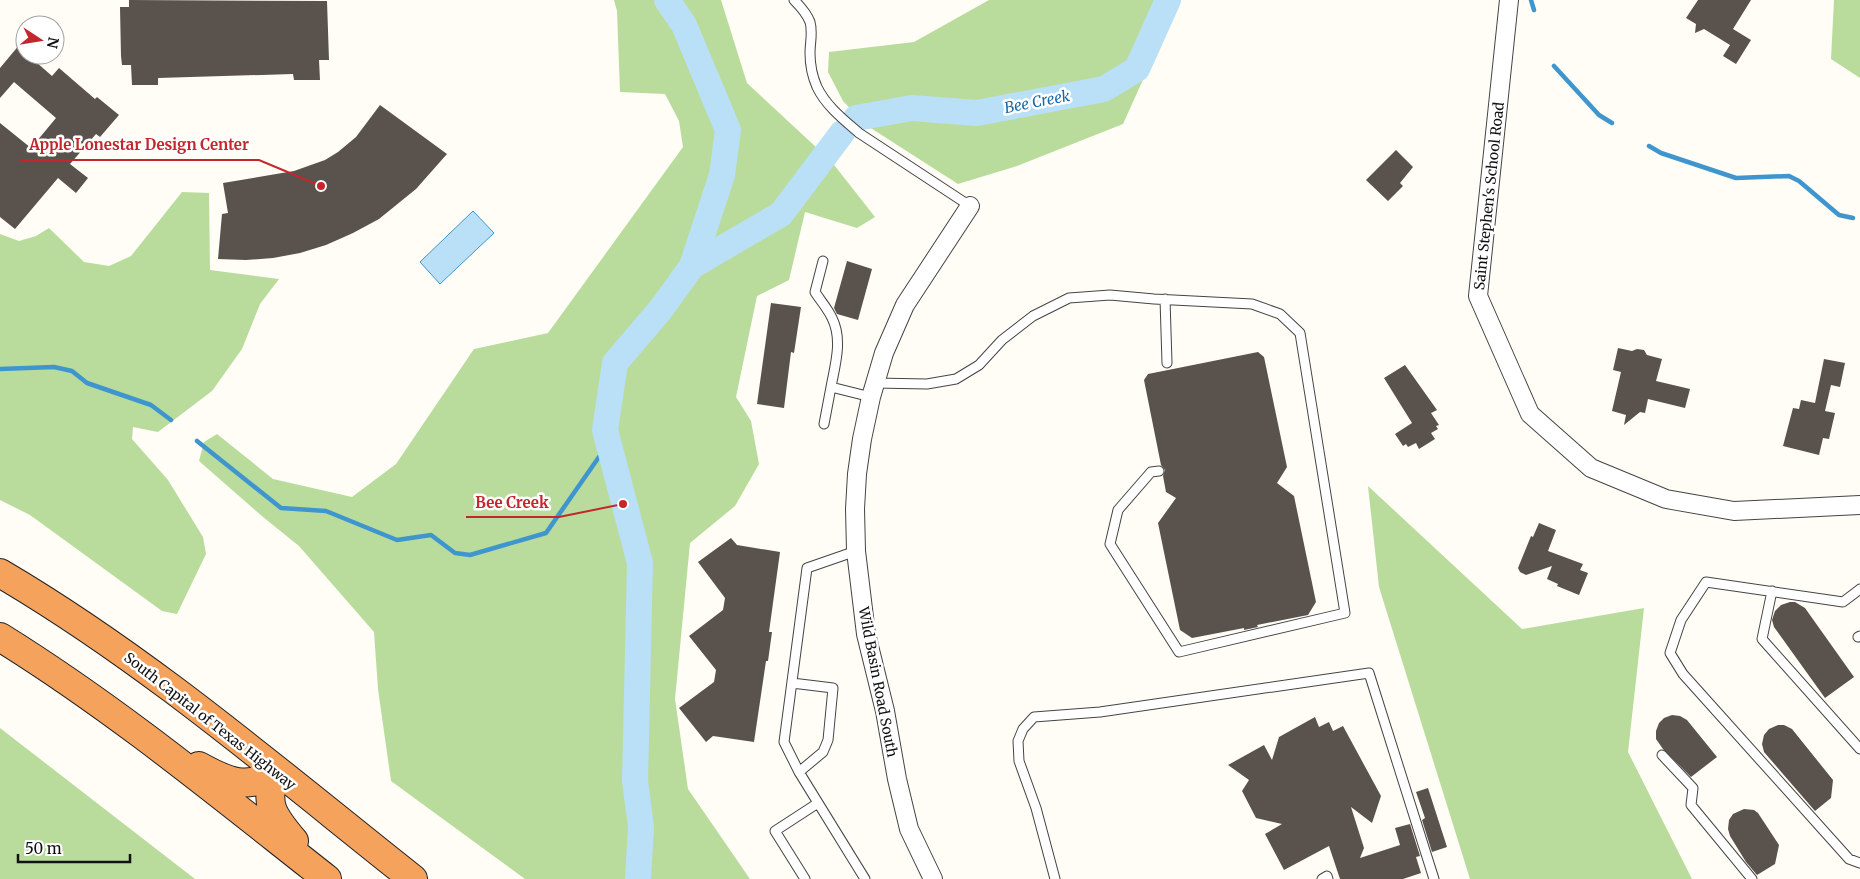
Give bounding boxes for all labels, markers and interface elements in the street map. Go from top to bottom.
north arrow [15,15,65,65]
text: N [43,35,63,50]
water label: Bee Creek [1003,86,1072,117]
street label: Saint Stephen's School Road [1470,101,1508,291]
callout: Apple Lonestar Design Center [19,130,259,160]
text: Apple Lonestar Design Center [28,135,249,154]
callout: Bee Creek [466,487,559,517]
text: Bee Creek [475,493,549,512]
street label: Wild Basin Road South [854,604,901,759]
street label: South Capital of Texas Highway [121,648,300,794]
scale bar [18,832,130,864]
text: 50 m [25,839,62,858]

